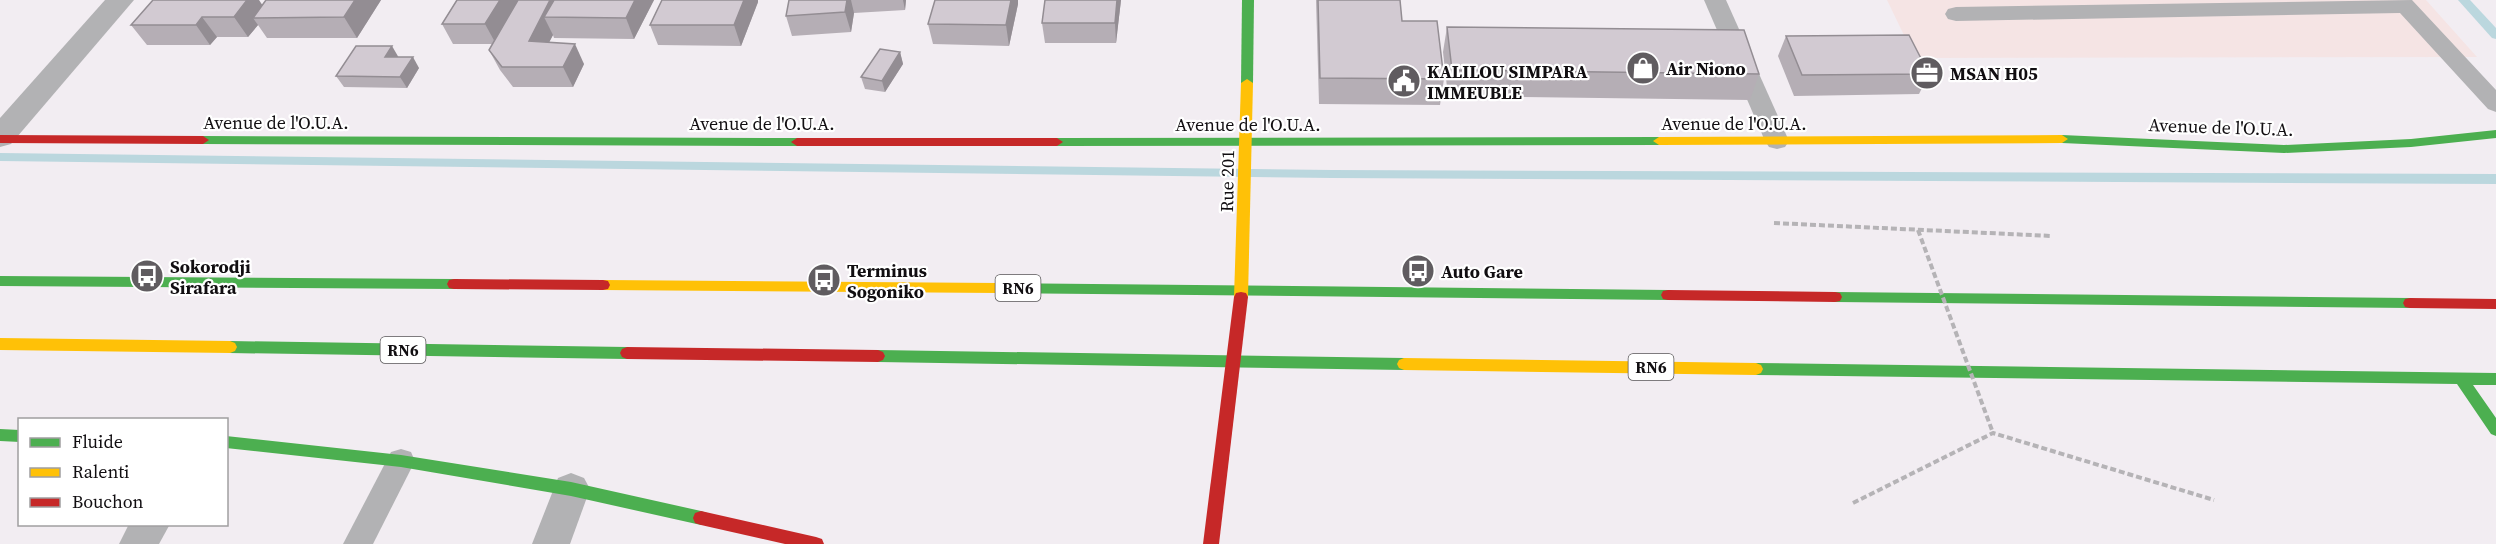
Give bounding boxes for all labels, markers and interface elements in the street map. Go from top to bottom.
shop icon: Air Niono [1625,50,1661,86]
office icon: MSAN H05 [1909,55,1945,91]
place label: Air Niono [1666,56,1746,81]
place label: KALILOU SIMPARA IMMEUBLE [1427,59,1588,105]
place label: MSAN H05 [1950,61,2038,86]
public building icon: KALILOU SIMPARA IMMEUBLE [1386,63,1422,99]
street label: Avenue de l'O.U.A. [203,110,349,135]
street label: Avenue de l'O.U.A. [689,111,835,136]
street label: Avenue de l'O.U.A. [1661,111,1807,136]
street label: Avenue de l'O.U.A. [1175,112,1321,137]
street label: Avenue de l'O.U.A. [2148,112,2294,142]
street label: Rue 201 [1214,150,1240,212]
bus stop icon: Auto Gare [1400,253,1436,289]
place label: Sokorodji Sirafara [170,254,251,300]
bus stop icon: Sokorodji Sirafara [129,258,165,294]
place label: Terminus Sogoniko [847,258,927,304]
place label: Auto Gare [1441,259,1523,284]
bus stop icon: Terminus Sogoniko [806,262,842,298]
road number: RN6 [996,275,1040,301]
road number: RN6 [380,337,426,363]
road number: RN6 [1628,354,1674,380]
legend [18,418,228,526]
text: Fluide [72,429,123,454]
text: Ralenti [72,459,129,484]
text: Bouchon [72,489,144,514]

